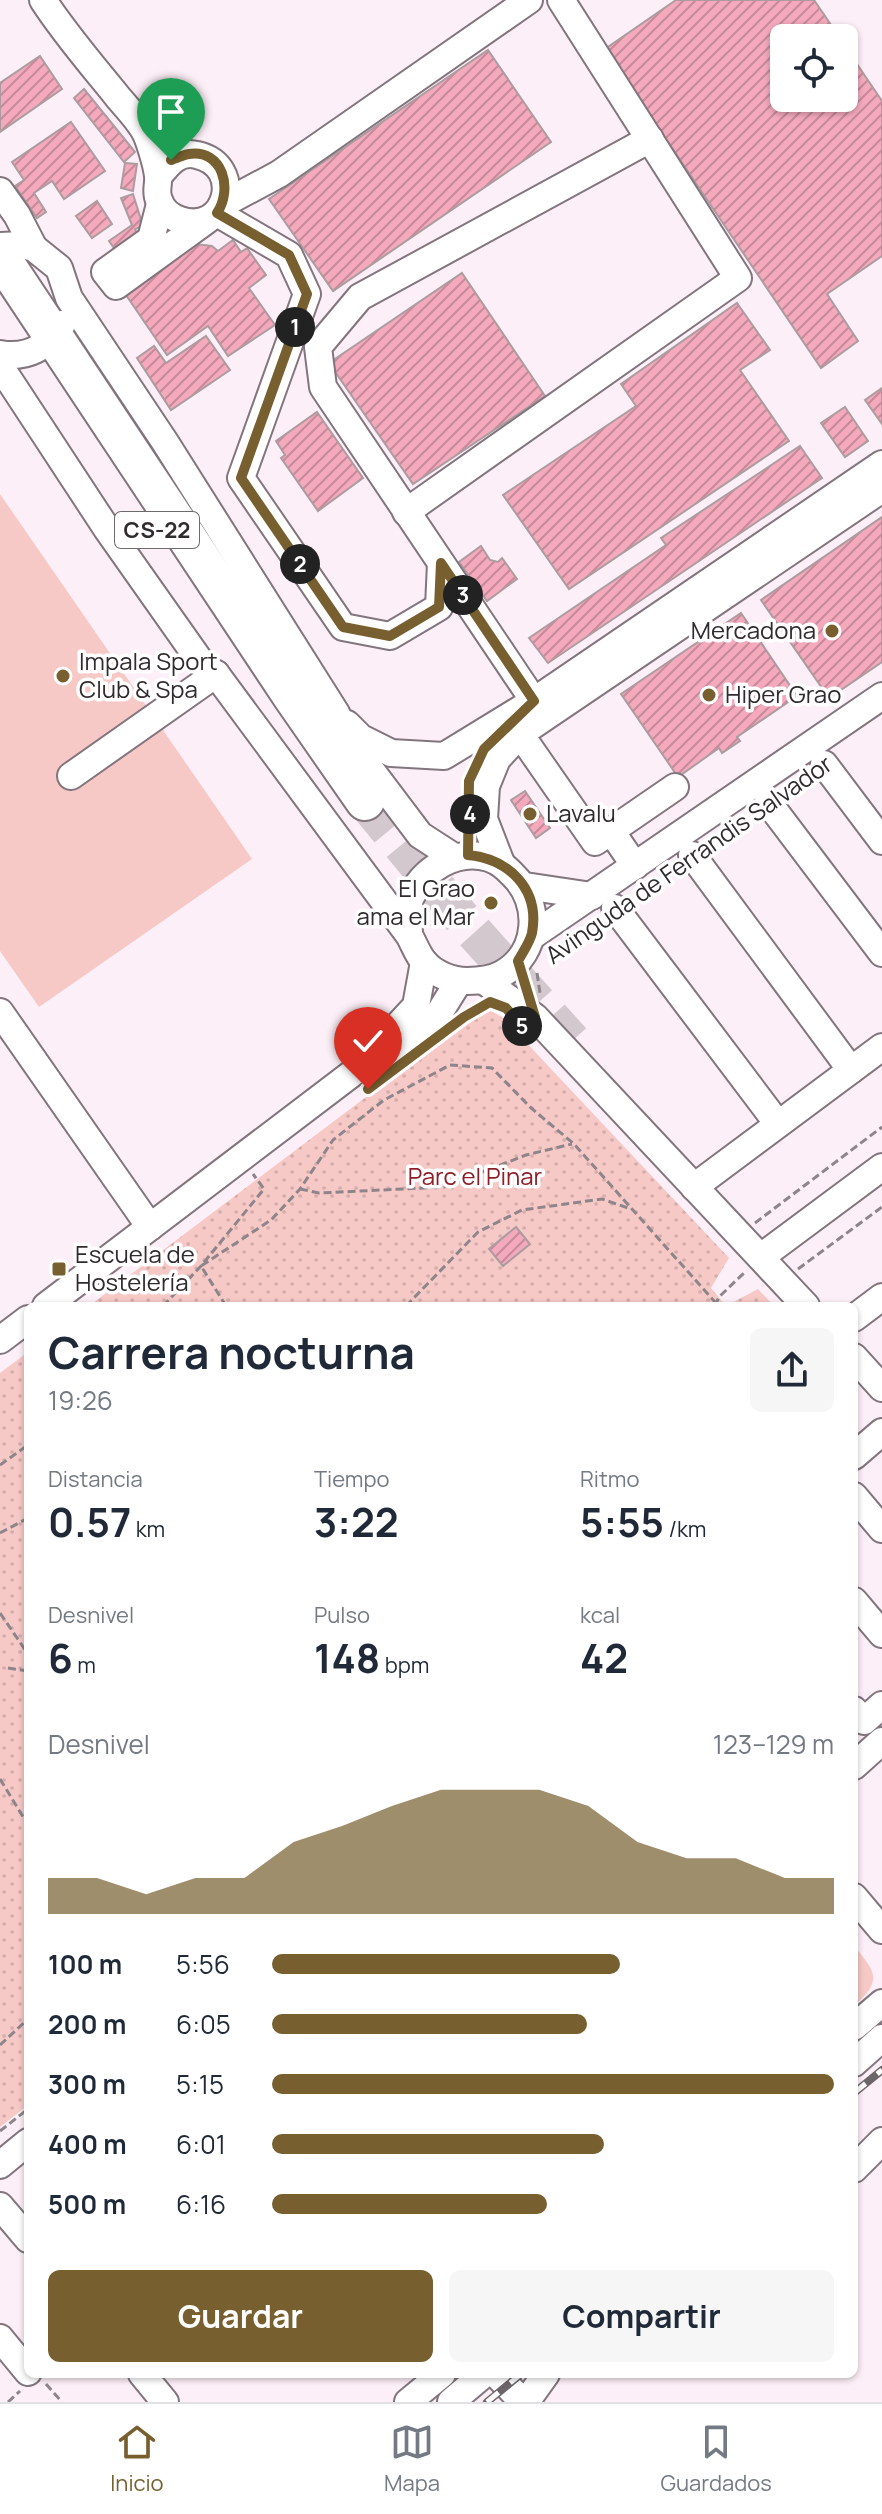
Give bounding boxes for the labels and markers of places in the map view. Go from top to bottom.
pin [137,78,205,160]
pin: 1 [275,307,315,347]
pin: 2 [280,544,320,584]
pin: 3 [443,575,483,615]
place label: Mercadona [691,613,816,646]
marker: Mercadona [823,622,841,640]
place label: Impala Sport Club & Spa [79,644,218,705]
marker: Impala Sport Club & Spa [54,667,72,685]
place label: Hiper Grao [725,677,841,710]
marker: Hiper Grao [700,686,718,704]
pin: 4 [450,794,490,834]
place label: Lavalu [546,796,616,829]
marker: Lavalu [521,805,539,823]
place label: El Grao ama el Mar [357,871,475,932]
marker: El Grao ama el Mar [482,894,500,912]
pin: 5 [502,1006,542,1046]
pin [334,1007,402,1089]
place label: Escuela de Hostelería [75,1237,195,1298]
marker: Escuela de Hostelería [50,1260,68,1278]

